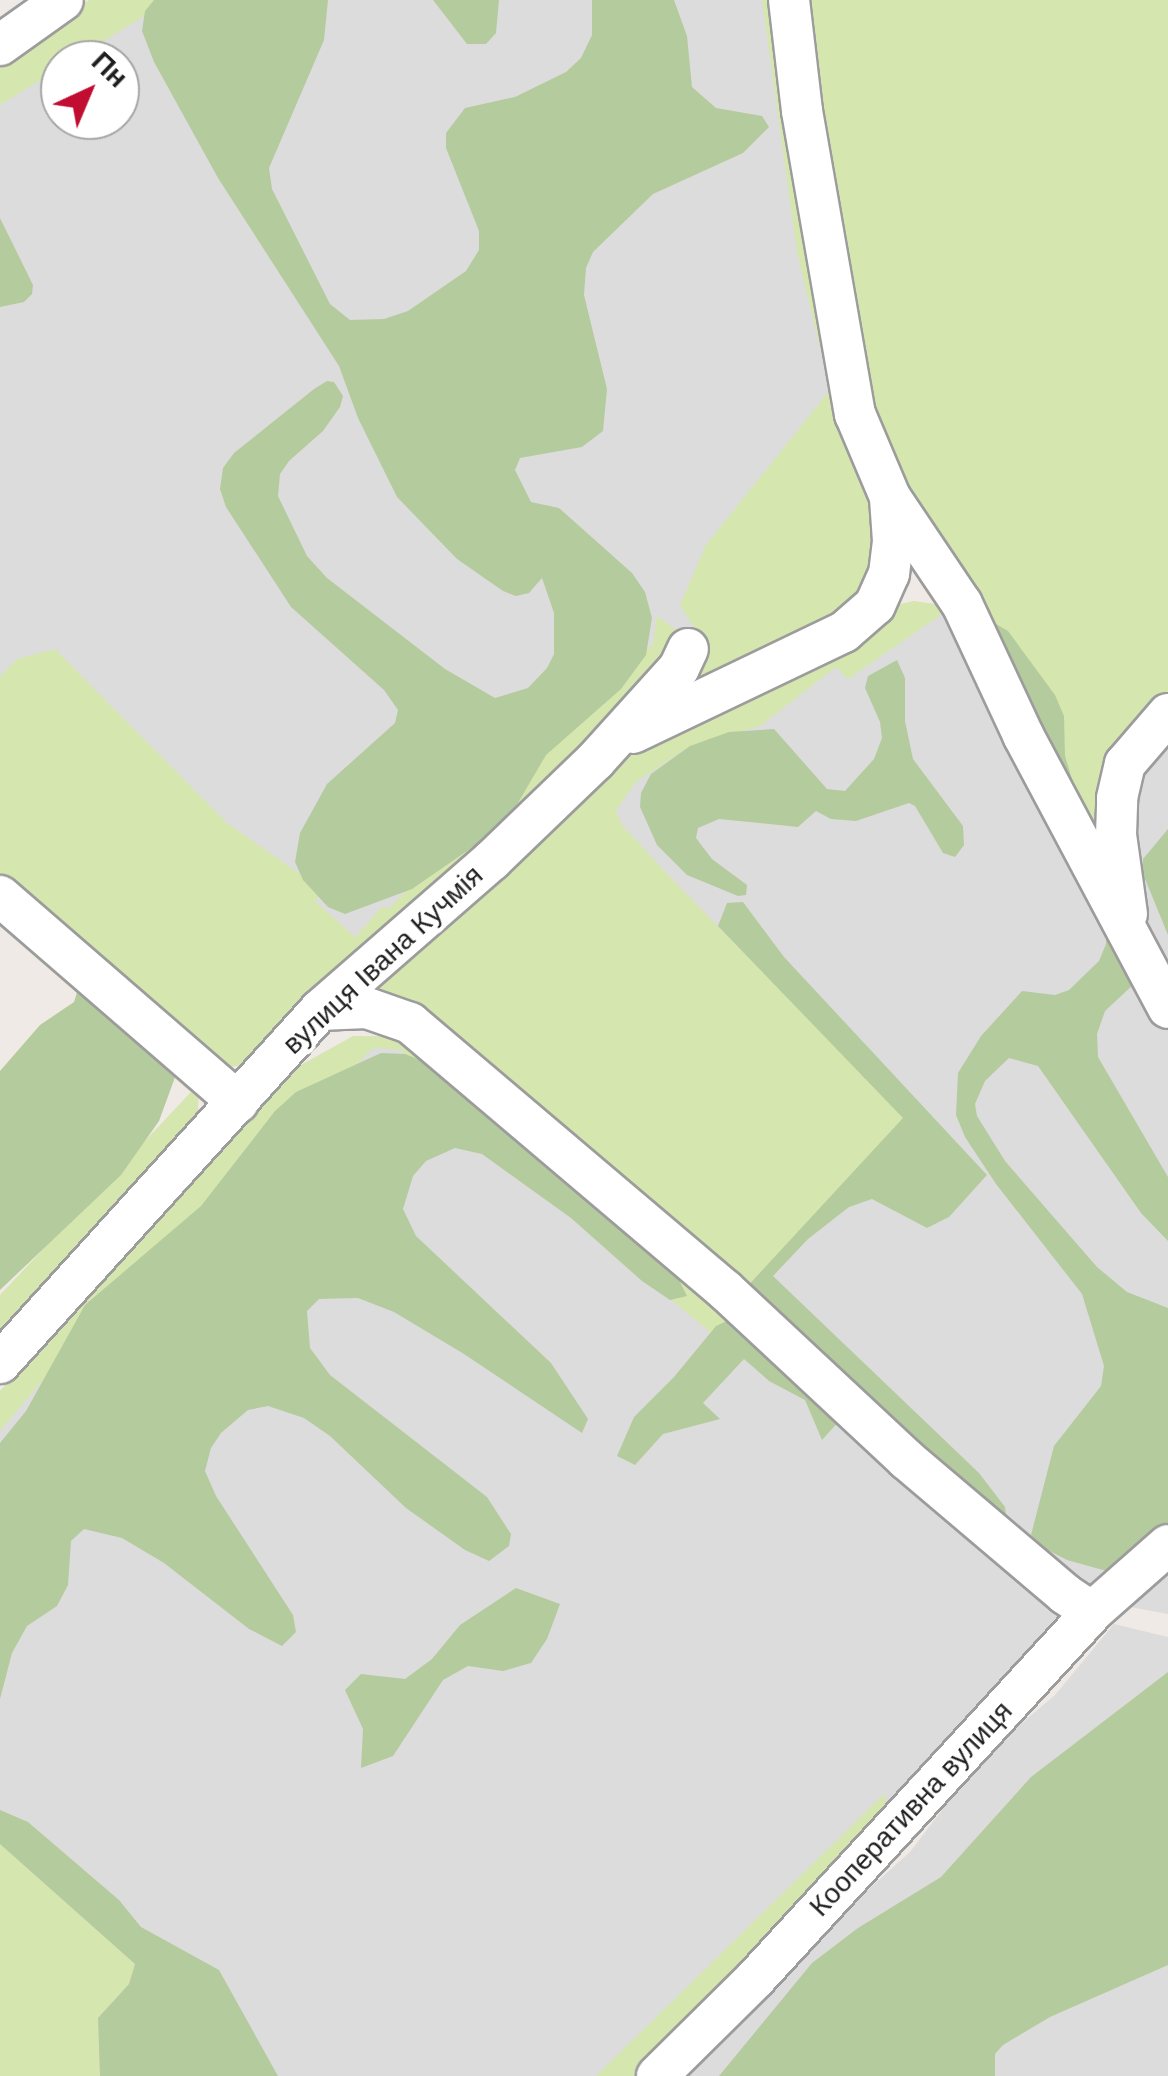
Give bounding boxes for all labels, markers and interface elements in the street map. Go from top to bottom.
north arrow [40,40,140,140]
text: Пн [86,45,134,94]
street label: вулиця Івана Кучмія [276,859,490,1061]
street label: Кооперативна вулиця [803,1695,1019,1923]

